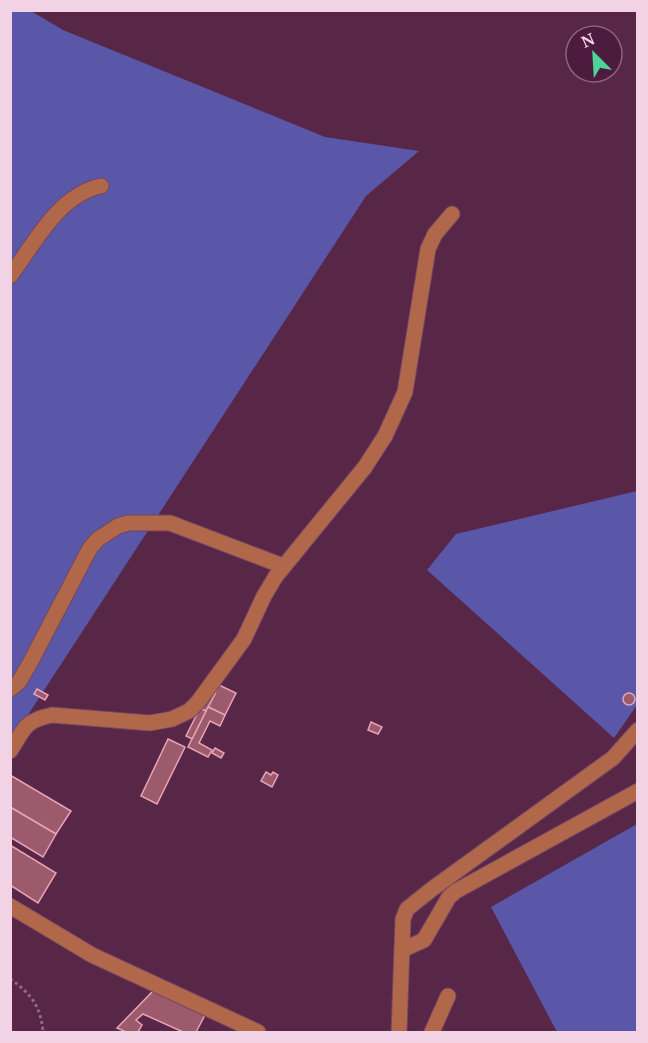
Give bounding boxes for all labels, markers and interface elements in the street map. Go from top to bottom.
north arrow [564,24,624,84]
text: N [578,28,598,53]

